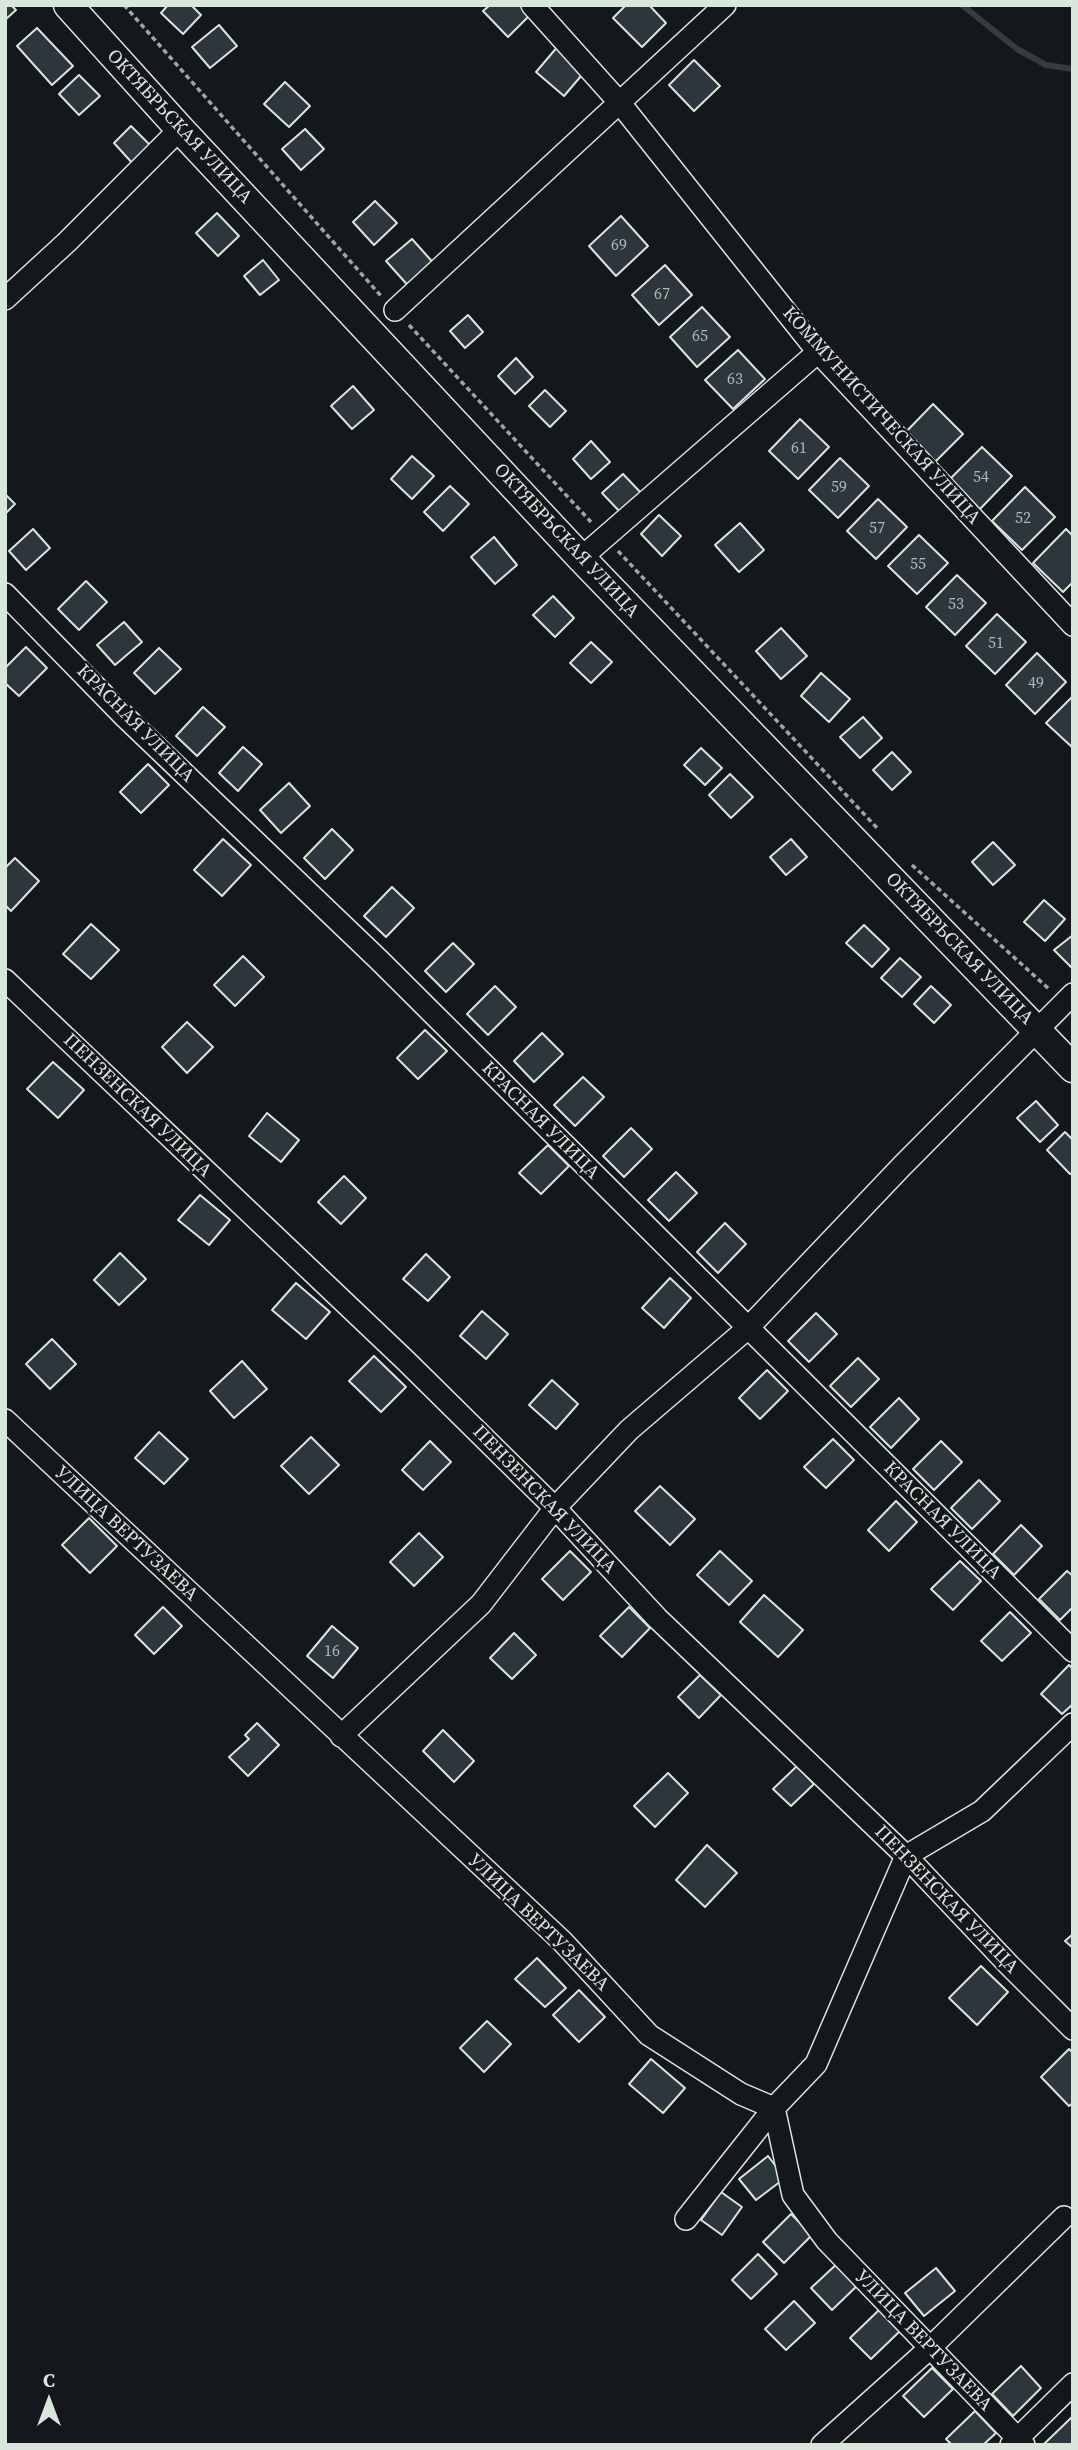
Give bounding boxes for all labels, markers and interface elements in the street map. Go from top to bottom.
street label: ОКТЯБРЬСКАЯ УЛИЦА [102,45,256,209]
house number: 69 [611,236,627,256]
house number: 67 [654,285,670,305]
street label: КОММУНИСТИЧЕСКАЯ УЛИЦА [777,302,985,530]
house number: 65 [692,327,708,347]
house number: 63 [727,370,743,390]
house number: 61 [791,439,807,459]
street label: ОКТЯБРЬСКАЯ УЛИЦА [489,459,643,623]
house number: 54 [973,468,989,488]
house number: 59 [831,478,847,498]
house number: 52 [1015,509,1031,529]
house number: 57 [869,519,885,539]
house number: 55 [910,555,926,575]
house number: 53 [948,595,964,615]
house number: 51 [988,634,1004,654]
street label: КРАСНАЯ УЛИЦА [71,660,199,788]
house number: 49 [1028,674,1044,694]
street label: ОКТЯБРЬСКАЯ УЛИЦА [880,868,1038,1030]
street label: ПЕНЗЕНСКАЯ УЛИЦА [58,1029,216,1183]
street label: КРАСНАЯ УЛИЦА [476,1057,604,1185]
street label: ПЕНЗЕНСКАЯ УЛИЦА [467,1421,621,1579]
street label: КРАСНАЯ УЛИЦА [878,1457,1006,1585]
street label: УЛИЦА ВЕРТУЗАЕВА [50,1462,202,1606]
house number: 16 [324,1642,340,1662]
street label: ПЕНЗЕНСКАЯ УЛИЦА [869,1821,1023,1979]
street label: УЛИЦА ВЕРТУЗАЕВА [463,1850,613,1996]
street label: УЛИЦА ВЕРТУЗАЕВА [850,2266,996,2416]
north arrow [14,2366,84,2436]
text: С [43,2367,55,2393]

